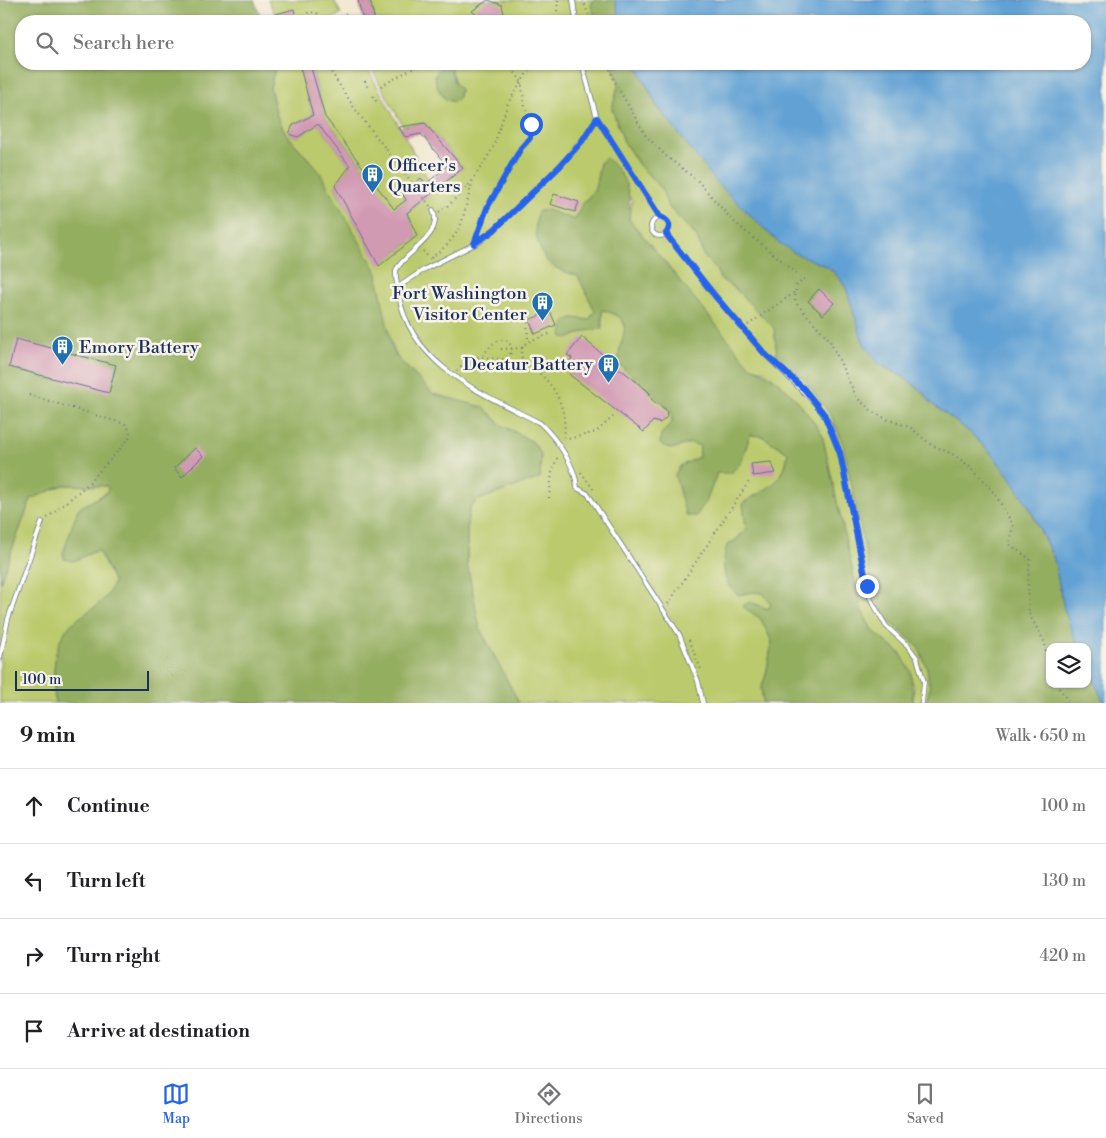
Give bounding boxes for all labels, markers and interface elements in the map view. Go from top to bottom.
search box [15,15,1091,70]
icon: search [33,29,61,57]
text: Search here [73,31,174,55]
route start [520,113,543,136]
place label: Officer's Quarters [388,154,461,198]
building icon: Officer's Quarters [360,163,384,194]
place label: Fort Washington Visitor Center [392,282,527,326]
building icon: Fort Washington Visitor Center [531,291,555,322]
building icon: Emory Battery [51,335,75,366]
place label: Emory Battery [79,336,199,359]
building icon: Decatur Battery [597,352,621,383]
place label: Decatur Battery [463,353,593,376]
route end [856,575,879,598]
map controls [1046,643,1091,688]
button: layers [1046,643,1091,688]
scale bar [15,668,149,691]
text: 100 m [22,671,61,689]
text: 9 min [20,723,75,749]
text: Walk · 650 m [996,726,1086,746]
icon: ahead [20,792,48,820]
text: Continue [67,794,150,818]
text: 100 m [1041,796,1086,816]
icon: left [20,867,48,895]
text: Turn left [67,869,146,893]
text: 130 m [1042,871,1086,891]
icon: right [20,942,48,970]
text: Turn right [67,944,160,968]
text: 420 m [1039,946,1086,966]
icon: arrive [20,1017,48,1045]
text: Arrive at destination [67,1019,250,1043]
tab: Map [162,1080,190,1128]
tab: Directions [515,1080,582,1128]
tab: Saved [907,1080,944,1128]

